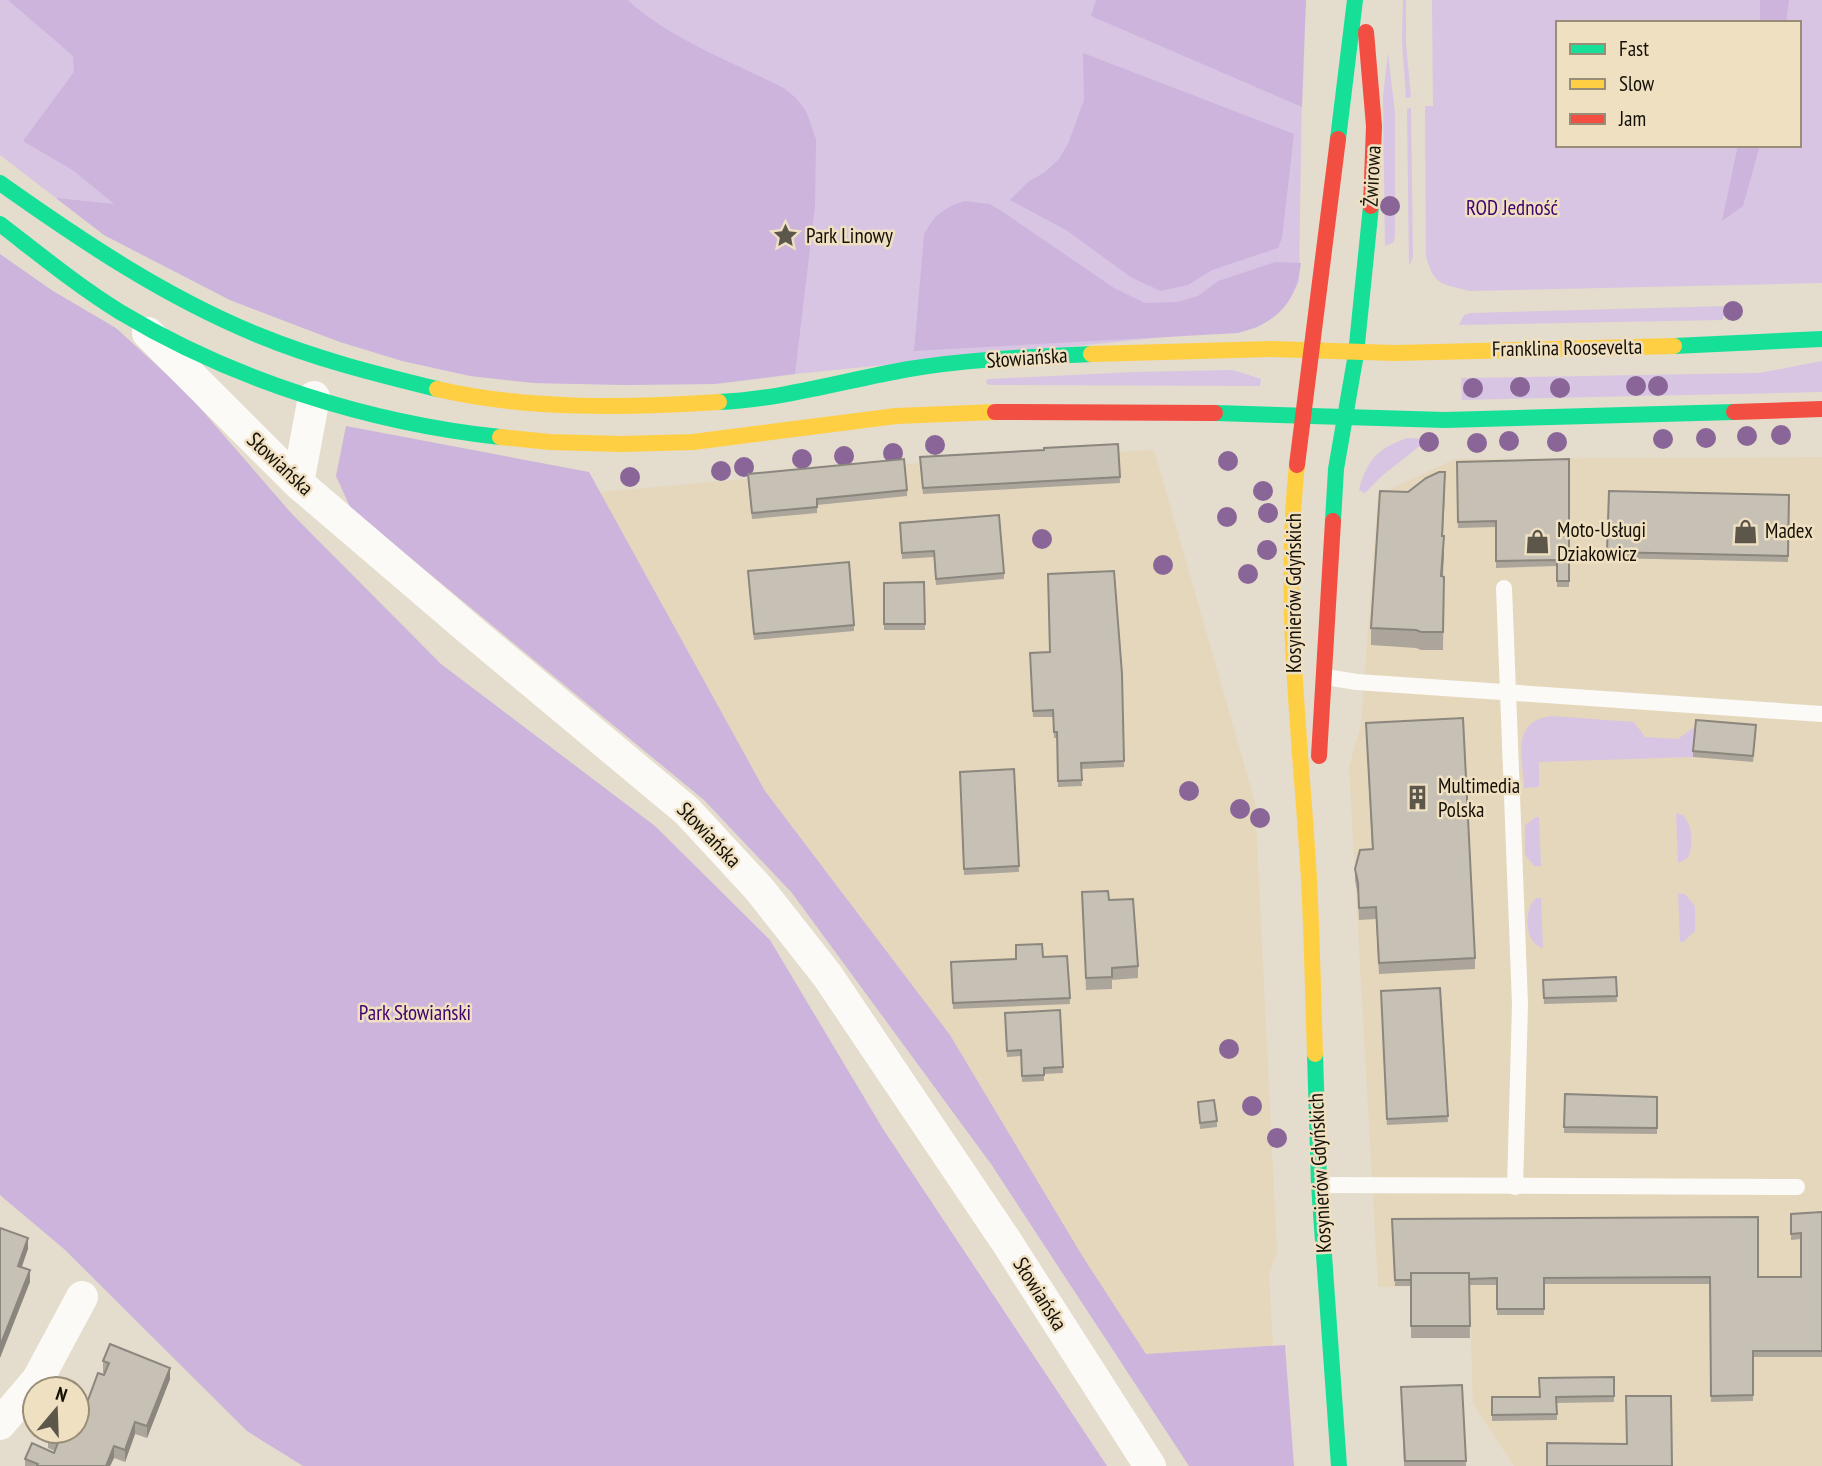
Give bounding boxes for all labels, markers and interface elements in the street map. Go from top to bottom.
legend [1556,21,1801,147]
text: Fast [1619,35,1649,62]
text: Slow [1619,70,1655,97]
text: Jam [1618,105,1646,132]
street label: Żwirowa [1356,145,1387,207]
park label: ROD Jedność [1466,194,1559,221]
place icon: Park Linowy [772,222,800,250]
place label: Park Linowy [806,222,893,249]
street label: Franklina Roosevelta [1492,333,1642,362]
street label: Słowiańska [986,341,1068,374]
street label: Słowiańska [242,426,319,501]
street label: Kosynierów Gdyńskich [1280,513,1307,673]
place label: Moto-Usługi Dziakowicz [1557,516,1646,567]
shop icon: Madex [1731,517,1759,545]
place label: Madex [1765,517,1813,544]
shop icon: Moto-Usługi Dziakowicz [1523,528,1551,556]
place label: Multimedia Polska [1438,772,1520,823]
building icon: Multimedia Polska [1404,784,1432,812]
street label: Słowiańska [672,796,747,873]
park label: Park Słowiański [359,999,471,1026]
street label: Kosynierów Gdyńskich [1302,1092,1337,1254]
street label: Słowiańska [1008,1252,1073,1335]
north arrow [21,1375,91,1445]
text: N [53,1381,70,1407]

